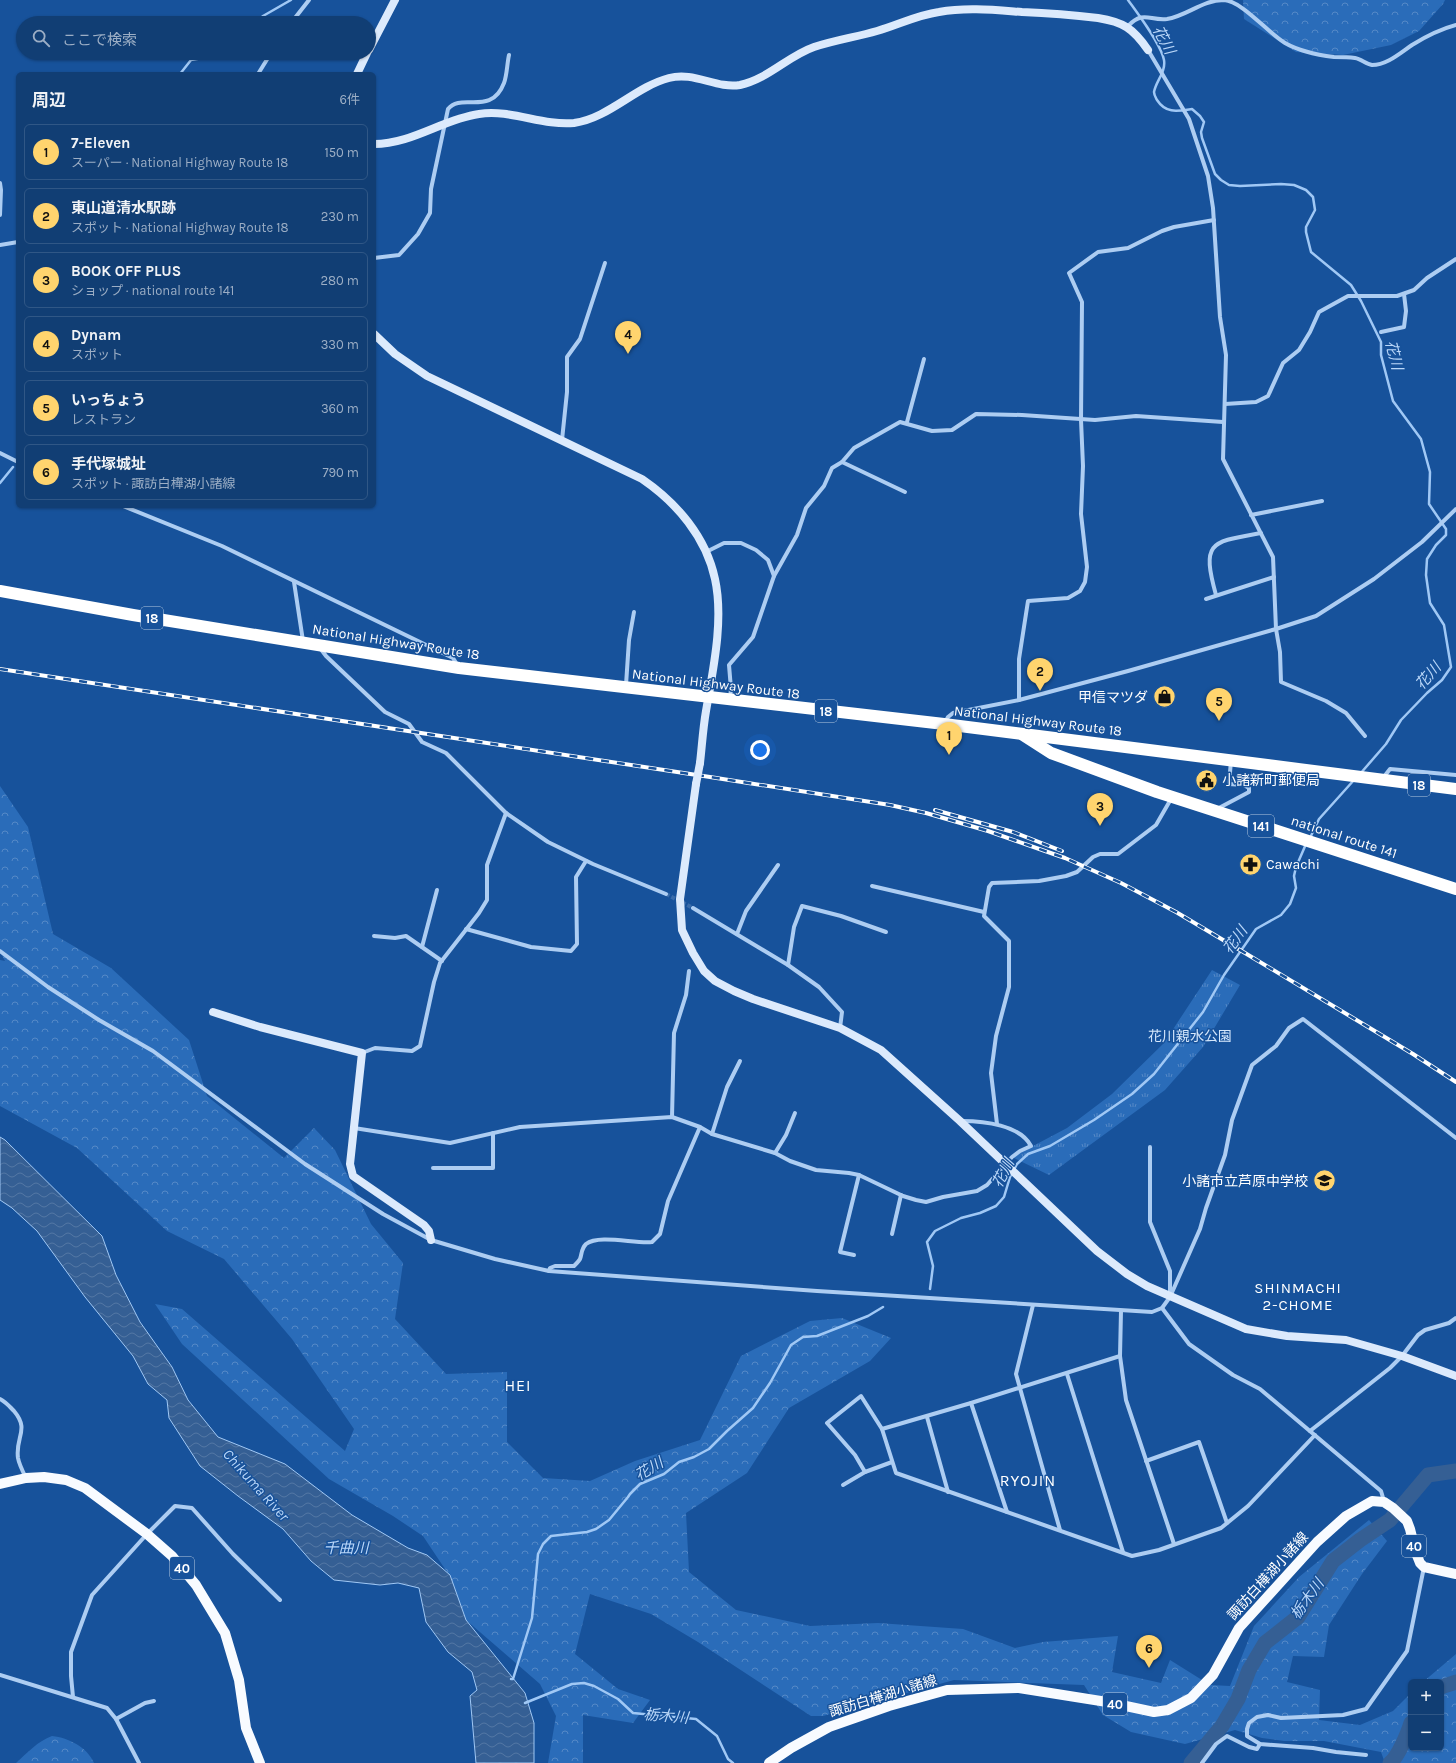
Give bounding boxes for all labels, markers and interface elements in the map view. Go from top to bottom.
search box [16,16,376,60]
water label: 花川 [1149,23,1180,59]
icon: search [30,27,52,49]
text: ここで検索 [62,31,137,49]
text: 周辺 [32,90,66,110]
text: 6件 [340,92,360,107]
text: 7-Eleven [71,134,130,152]
text: 1 [44,145,48,160]
text: 150 m [324,145,359,160]
text: スーパー · National Highway Route 18 [71,155,288,170]
text: 東山道清水駅跡 [71,199,176,217]
text: 2 [42,209,50,224]
text: 230 m [321,209,359,224]
text: スポット · National Highway Route 18 [71,220,288,235]
text: BOOK OFF PLUS [71,262,181,280]
text: 3 [42,273,50,288]
text: 280 m [321,273,359,288]
text: ショップ · national route 141 [71,283,234,298]
pin: 4 [615,321,641,354]
text: Dynam [71,326,121,344]
text: 4 [42,337,50,352]
text: 330 m [321,337,359,352]
water label: 花川 [1382,338,1407,374]
text: スポット [71,347,123,362]
text: いっちょう [71,391,146,409]
text: 5 [42,401,50,416]
text: 360 m [321,401,359,416]
text: レストラン [71,412,136,427]
text: 手代塚城址 [71,455,146,473]
text: 6 [42,465,50,480]
text: 790 m [322,465,359,480]
text: スポット · 諏訪白樺湖小諸線 [71,476,236,491]
road number: 18 [141,607,163,629]
street label: National Highway Route 18 [311,620,481,664]
water label: 花川 [1411,657,1446,693]
pin: 2 [1027,658,1053,691]
street label: National Highway Route 18 [631,665,801,703]
shop icon: 甲信マツダ [1151,684,1177,710]
pin: 5 [1206,688,1232,721]
place label: 甲信マツダ [1078,689,1148,706]
road number: 18 [815,700,837,722]
street label: National Highway Route 18 [953,702,1123,740]
pin: 1 [936,722,962,755]
your location [750,740,770,760]
public building icon: 小諸新町郵便局 [1193,767,1219,793]
place label: 小諸新町郵便局 [1222,772,1320,789]
road number: 18 [1408,774,1430,796]
pin: 3 [1087,793,1113,826]
street label: national route 141 [1289,812,1399,862]
road number: 141 [1248,815,1274,837]
pharmacy icon: Cawachi [1238,851,1264,877]
place label: Cawachi [1266,856,1320,873]
water label: 花川 [1219,921,1252,957]
park label: 花川親水公園 [1148,1028,1232,1045]
water label: 花川 [988,1154,1019,1190]
school or university icon: 小諸市立芦原中学校 [1311,1168,1337,1194]
place label: 小諸市立芦原中学校 [1182,1173,1308,1190]
district label: SHINMACHI 2-CHOME [1254,1279,1342,1314]
district label: HEI [504,1376,532,1395]
water label: Chikuma River [219,1445,294,1525]
water label: 花川 [632,1453,668,1484]
district label: RYOJIN [1000,1471,1056,1490]
street label: 諏訪白樺湖小諸線 [1224,1529,1312,1623]
road number: 40 [1402,1535,1426,1557]
water label: 千曲川 [323,1539,370,1557]
road number: 40 [170,1557,194,1579]
water label: 栃木川 [1286,1574,1329,1622]
pin: 6 [1136,1635,1162,1668]
street label: 諏訪白樺湖小諸線 [827,1671,939,1721]
map controls [1408,1679,1444,1751]
button: + [1408,1679,1444,1715]
road number: 40 [1103,1693,1127,1715]
water label: 栃木川 [643,1705,691,1727]
button: − [1408,1715,1444,1751]

